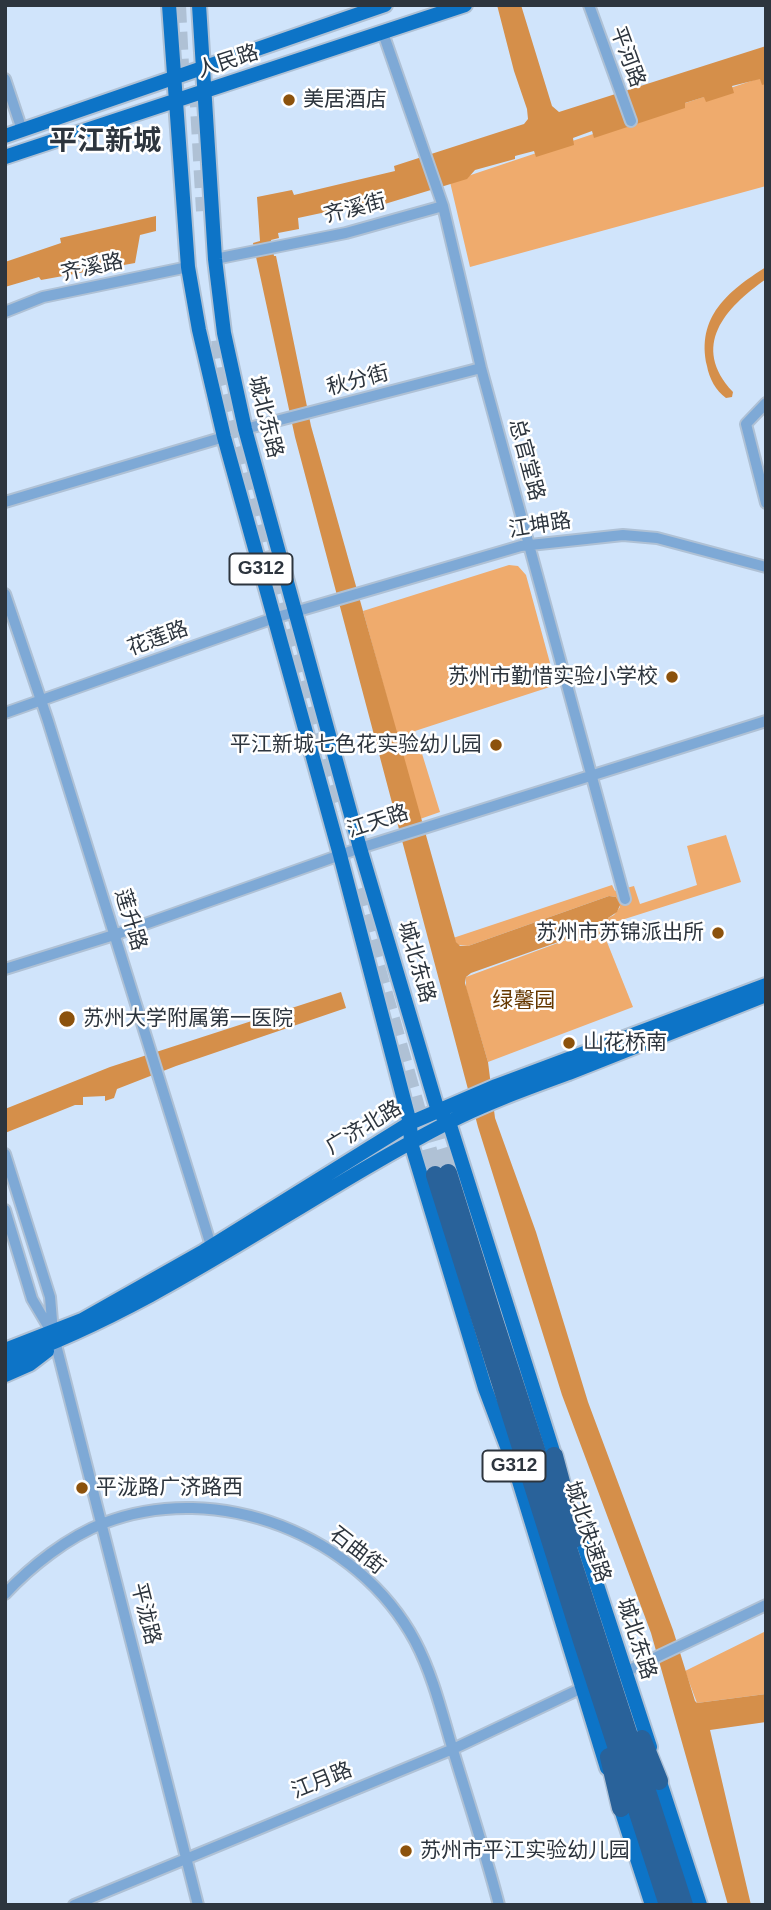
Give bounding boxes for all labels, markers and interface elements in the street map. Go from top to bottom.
street label: 平河路 [604,23,650,91]
street label: 人民路 [194,40,262,84]
place label: 美居酒店 [303,87,387,113]
marker: 美居酒店 [281,92,297,108]
district label: 平江新城 [49,125,161,159]
street label: 齐溪街 [321,189,389,229]
street label: 齐溪路 [59,249,125,287]
street label: 秋分街 [324,361,392,401]
street label: 城北东路 [243,373,287,461]
street label: 总官堂路 [503,416,549,504]
street label: 江坤路 [507,509,573,543]
road number: G312 [230,554,292,584]
street label: 花莲路 [124,616,192,662]
place label: 苏州市勤惜实验小学校 [448,664,658,690]
marker: 苏州市勤惜实验小学校 [664,669,680,685]
place label: 平江新城七色花实验幼儿园 [230,732,482,758]
marker: 平江新城七色花实验幼儿园 [488,737,504,753]
street label: 江天路 [344,800,412,844]
street label: 莲升路 [109,886,151,954]
street label: 城北东路 [392,918,440,1006]
place label: 苏州市苏锦派出所 [536,920,704,946]
marker: 苏州市苏锦派出所 [710,925,726,941]
park label: 绿馨园 [493,988,555,1014]
place label: 苏州大学附属第一医院 [83,1006,293,1032]
marker: 苏州大学附属第一医院 [57,1009,77,1029]
place label: 山花桥南 [583,1030,667,1056]
marker: 山花桥南 [561,1035,577,1051]
street label: 广济北路 [322,1096,406,1160]
road number: G312 [482,1450,546,1482]
place label: 平泷路广济路西 [96,1475,243,1501]
street label: 城北快速路 [559,1478,615,1586]
marker: 平泷路广济路西 [74,1480,90,1496]
street label: 石曲街 [324,1522,390,1580]
street label: 平泷路 [125,1580,165,1648]
street label: 城北东路 [611,1595,661,1683]
street label: 江月路 [288,1758,356,1804]
place label: 苏州市平江实验幼儿园 [420,1838,630,1864]
marker: 苏州市平江实验幼儿园 [398,1843,414,1859]

